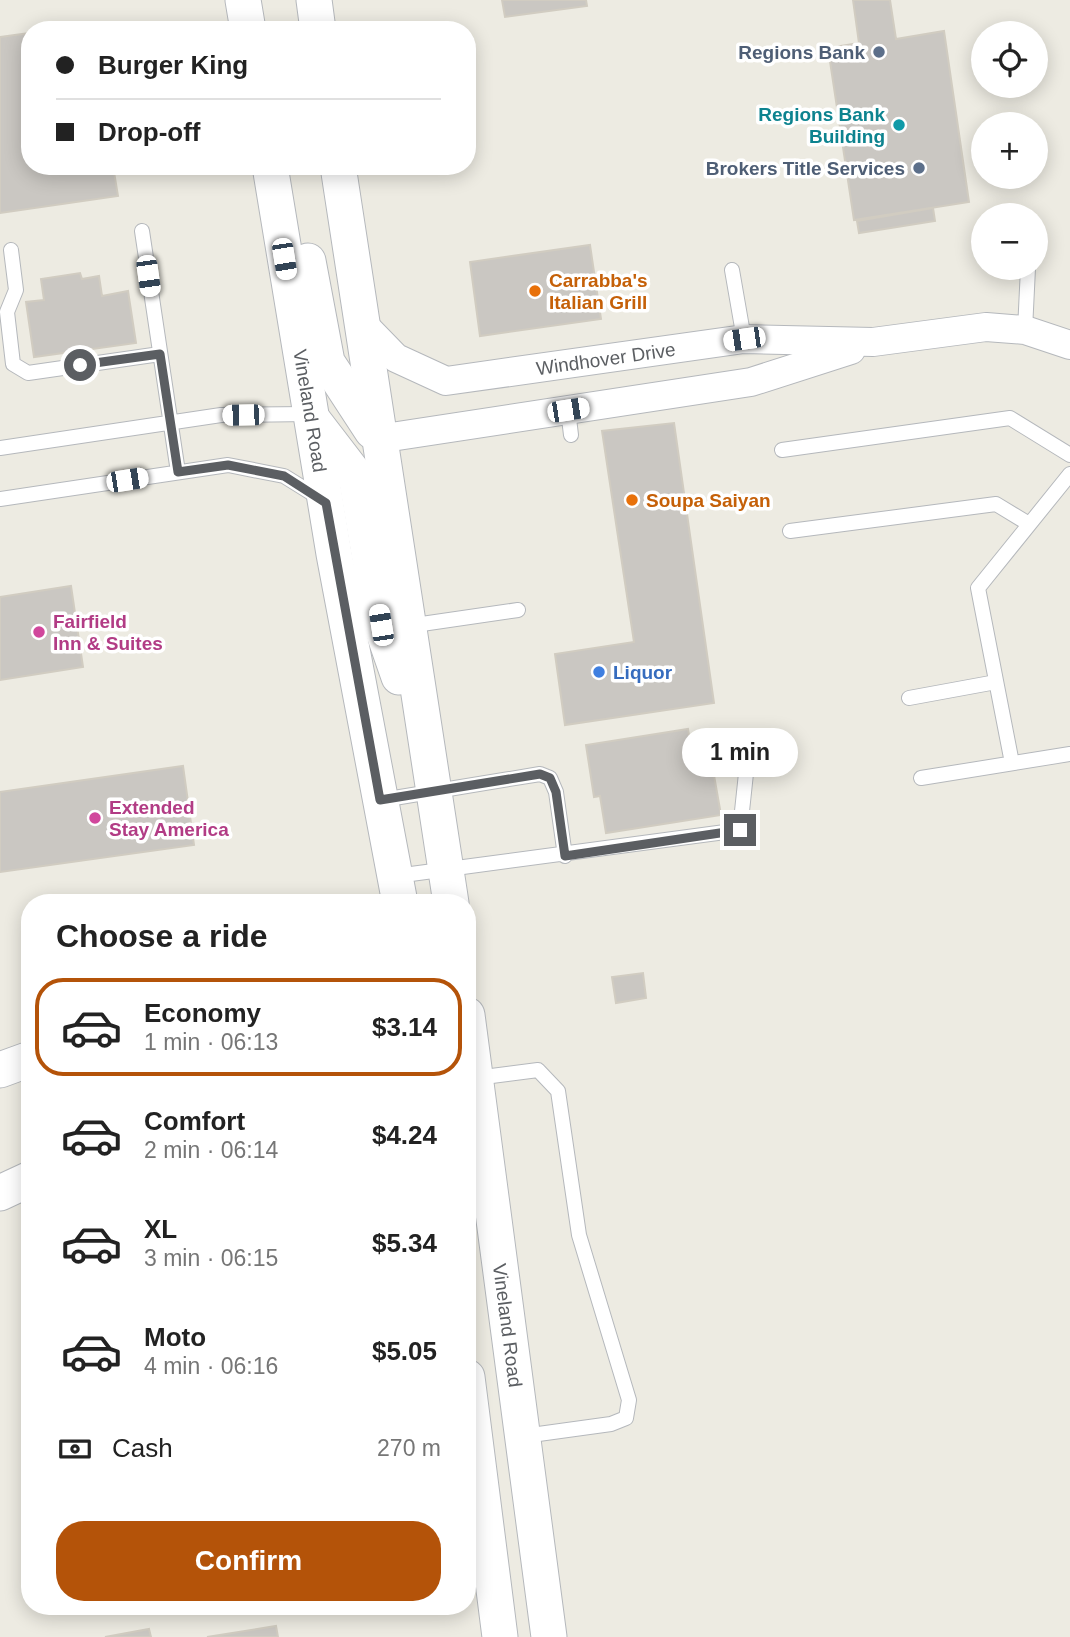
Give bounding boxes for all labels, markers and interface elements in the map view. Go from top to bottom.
map controls [971,21,1048,280]
button: locate [971,21,1048,98]
place label: Regions Bank [738,42,865,63]
marker: Regions Bank [871,44,887,60]
text: Burger King [98,50,248,80]
place label: Regions Bank Building [758,104,885,147]
button: + [971,112,1048,189]
text: Drop-off [98,117,201,147]
marker: Regions Bank Building [891,117,907,133]
place label: Brokers Title Services [706,158,905,179]
marker: Brokers Title Services [911,160,927,176]
button: − [971,203,1048,280]
car [271,237,298,281]
car [135,254,162,298]
place label: Carrabba's Italian Grill [549,270,648,313]
marker: Carrabba's Italian Grill [527,283,543,299]
car [722,326,767,352]
street label: Windhover Drive [535,338,677,379]
street label: Vineland Road [290,348,331,474]
route start [64,349,96,381]
car [546,396,591,424]
car [222,404,265,426]
car [105,466,150,494]
place label: Soupa Saiyan [646,490,771,511]
marker: Soupa Saiyan [624,492,640,508]
car [368,603,395,647]
place label: Fairfield Inn & Suites [53,611,163,654]
marker: Fairfield Inn & Suites [31,624,47,640]
place label: Liquor [613,662,673,683]
marker: Liquor [591,664,607,680]
callout: 1 min [682,728,798,778]
text: 1 min [710,739,770,765]
place label: Extended Stay America [109,797,229,840]
marker: Extended Stay America [87,810,103,826]
route end [724,814,756,846]
text: Choose a ride [56,918,268,954]
icon: car [60,996,123,1059]
text: Economy [144,998,261,1028]
text: $3.14 [372,1012,437,1042]
text: 1 min · 06:13 [144,1029,278,1055]
icon: car [60,1104,123,1167]
text: Comfort [144,1106,245,1136]
text: $4.24 [372,1120,437,1150]
text: 2 min · 06:14 [144,1137,278,1163]
icon: car [60,1212,123,1275]
text: XL [144,1214,177,1244]
text: $5.34 [372,1228,437,1258]
text: 3 min · 06:15 [144,1245,278,1271]
street label: Vineland Road [489,1262,526,1388]
icon: car [60,1320,123,1383]
text: Moto [144,1322,206,1352]
text: $5.05 [372,1336,437,1366]
text: 4 min · 06:16 [144,1353,278,1379]
icon: cash [56,1430,94,1468]
text: Cash [112,1433,173,1463]
text: 270 m [377,1435,441,1461]
button: Confirm [56,1521,441,1601]

